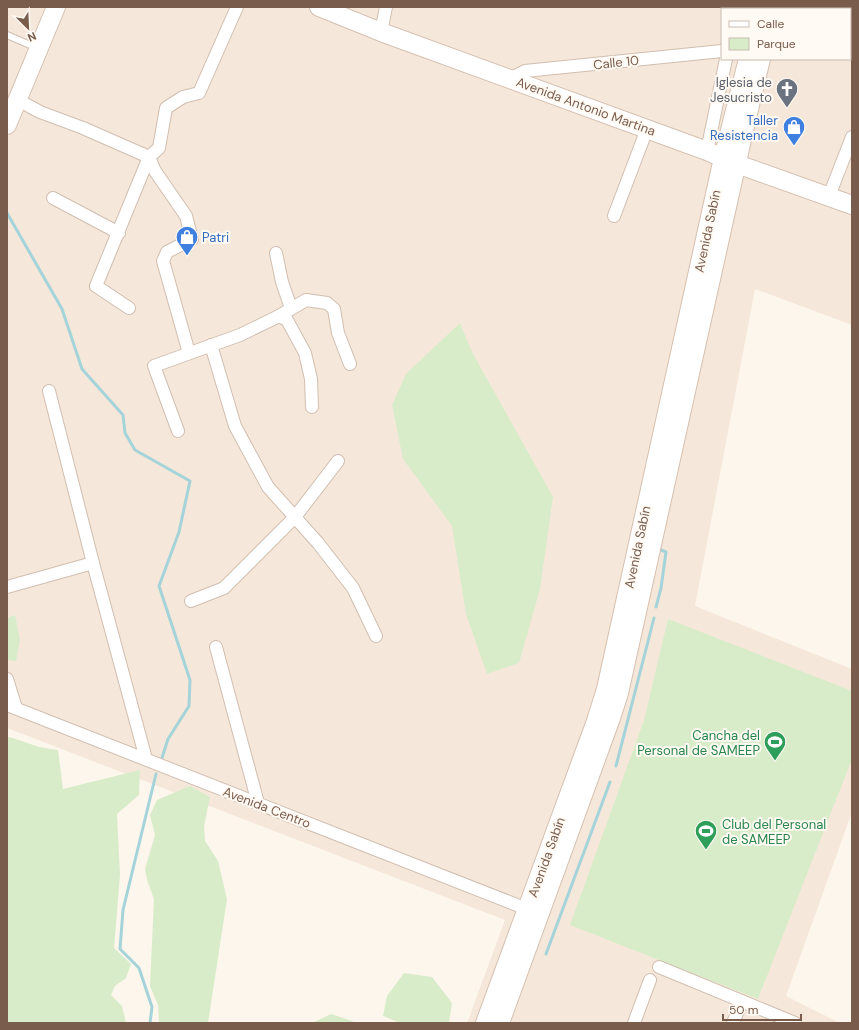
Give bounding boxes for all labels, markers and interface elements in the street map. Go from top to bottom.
north arrow [8,8,48,48]
legend [721,8,851,60]
text: Calle [757,16,784,32]
text: N [26,29,39,45]
text: Parque [757,36,796,52]
street label: Calle 10 [592,52,640,73]
street label: Avenida Antonio Martina [514,73,658,140]
place label: Iglesia de Jesucristo [710,74,772,106]
church icon: Iglesia de Jesucristo [774,76,800,109]
place label: Taller Resistencia [710,112,778,144]
shop icon: Taller Resistencia [781,114,807,147]
street label: Avenida Sabín [690,188,725,274]
shop icon: Patri [174,224,200,257]
place label: Patri [202,229,229,246]
street label: Avenida Sabín [620,504,655,590]
place label: Cancha del Personal de SAMEEP [637,727,760,759]
sports icon: Cancha del Personal de SAMEEP [762,729,788,762]
street label: Avenida Centro [221,783,313,832]
street label: Avenida Sabín [524,815,569,900]
place label: Club del Personal de SAMEEP [722,816,826,848]
sports icon: Club del Personal de SAMEEP [693,818,719,851]
scale bar [723,996,801,1022]
text: 50 m [729,1002,758,1018]

